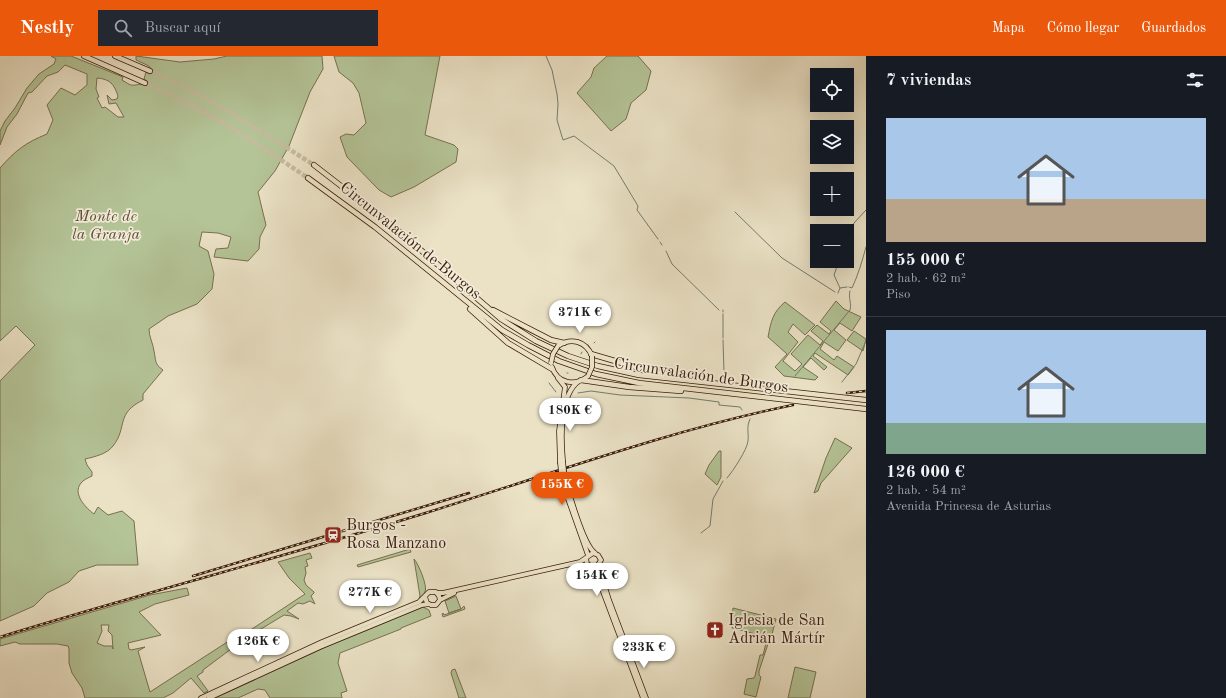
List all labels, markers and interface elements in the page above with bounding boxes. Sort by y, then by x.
search box [98,10,378,46]
icon: search [112,17,134,39]
text: Nestly [20,19,74,38]
text: Buscar aquí [144,21,221,36]
text: Mapa [992,21,1025,35]
text: Cómo llegar [1047,21,1119,35]
text: Guardados [1141,21,1206,35]
map controls [810,68,854,268]
button: locate [810,68,854,112]
icon: filters [1184,69,1206,91]
text: 7 viviendas [886,72,971,89]
button: layers [810,120,854,164]
icon: home [1010,144,1082,216]
button: + [810,172,854,216]
street label: Circunvalación de Burgos [337,179,483,303]
park label: Monte de la Granja [72,209,140,243]
button: − [810,224,854,268]
text: 155 000 € [886,252,965,269]
text: 2 hab. · 62 m² [886,272,966,285]
text: Piso [886,288,910,301]
pin: 371K € [547,300,613,334]
text: 371K € [558,306,602,319]
street label: Circunvalación de Burgos [613,356,789,396]
icon: home [1010,356,1082,428]
pin: 180K € [537,398,603,432]
text: 180K € [548,404,592,417]
text: 126 000 € [886,464,965,481]
pin: 155K € [529,472,595,506]
text: 155K € [540,478,584,491]
text: 2 hab. · 54 m² [886,484,966,497]
text: Avenida Princesa de Asturias [886,500,1051,513]
place label: Burgos - Rosa Manzano [346,518,446,552]
station icon: Burgos - Rosa Manzano [323,525,343,545]
pin: 154K € [564,563,630,597]
text: 154K € [575,569,619,582]
pin: 277K € [337,580,403,614]
text: 277K € [348,586,392,599]
place label: Iglesia de San Adrián Mártír [728,613,825,647]
church icon: Iglesia de San Adrián Mártír [705,620,725,640]
pin: 126K € [225,629,291,663]
text: 126K € [236,635,280,648]
pin: 233K € [611,635,677,669]
text: 233K € [622,641,666,654]

